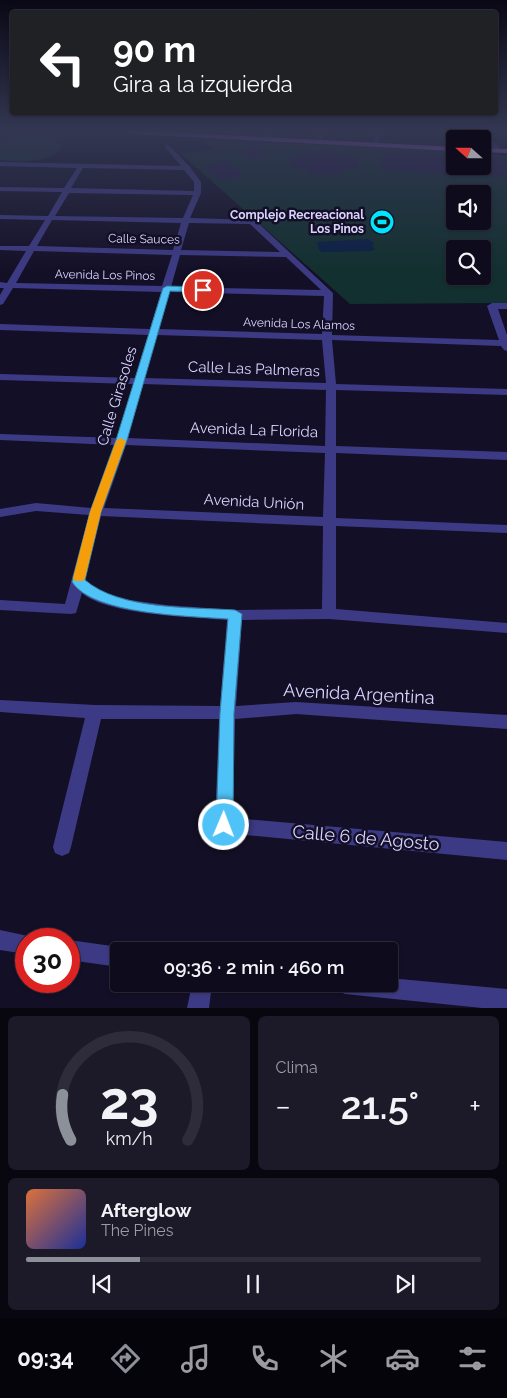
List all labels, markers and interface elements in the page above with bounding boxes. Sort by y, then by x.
text: 90 m [113,29,196,70]
icon: left [30,30,95,95]
text: Gira a la izquierda [113,71,293,97]
north arrow [446,130,491,175]
map controls [446,130,491,285]
button: sound [446,185,491,230]
place label: Complejo Recreacional Los Pinos [230,208,364,236]
sports icon: Complejo Recreacional Los Pinos [369,209,395,235]
street label: Calle Sauces [108,231,180,247]
button: search [446,240,491,285]
street label: Avenida Los Pinos [55,267,156,283]
pin [182,269,224,311]
icon: arrive [189,276,217,304]
street label: Avenida Los Alamos [243,315,355,333]
street label: Calle Girasoles [93,344,141,448]
street label: Calle Las Palmeras [188,358,320,380]
street label: Avenida La Florida [190,419,318,441]
street label: Avenida Unión [203,490,305,514]
street label: Avenida Argentina [283,679,435,708]
position arrow [197,798,249,850]
street label: Calle 6 de Agosto [292,821,441,854]
speed limit sign: 30 [15,928,80,993]
text: 09:36 · 2 min · 460 m [164,956,344,978]
text: Clima [276,1058,318,1077]
text: 23 [100,1070,158,1131]
text: 21.5° [341,1083,419,1128]
text: − [276,1090,291,1123]
text: + [469,1090,481,1123]
text: km/h [105,1128,152,1149]
text: Afterglow [101,1199,191,1221]
text: The Pines [101,1221,173,1240]
icon: previous [88,1270,116,1298]
icon: pause [239,1270,267,1298]
icon: next [391,1270,419,1298]
icon: directions [108,1341,143,1376]
icon: music [178,1341,213,1376]
icon: phone [247,1341,282,1376]
icon: climate [316,1341,351,1376]
icon: car [385,1341,420,1376]
icon: filters [455,1341,490,1376]
text: 09:34 [17,1345,74,1371]

